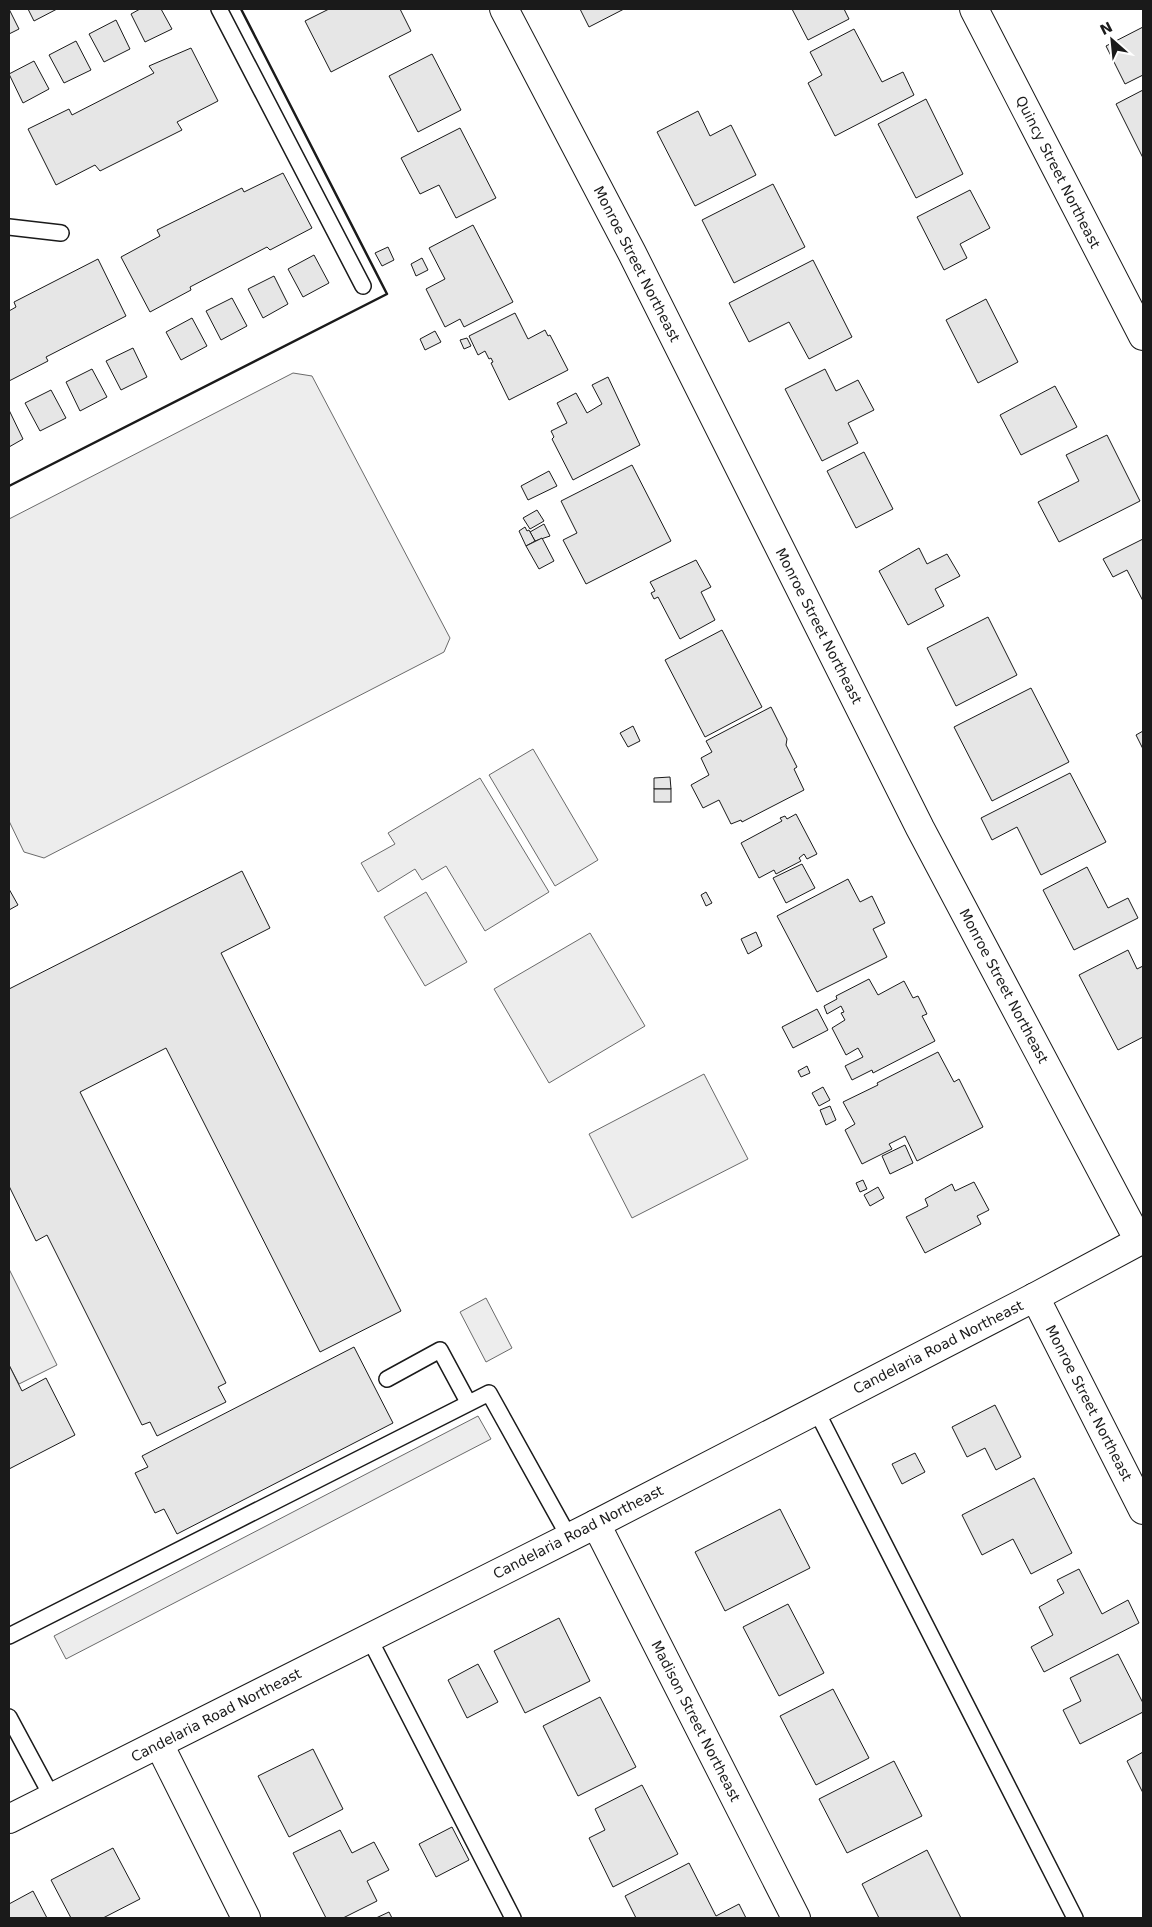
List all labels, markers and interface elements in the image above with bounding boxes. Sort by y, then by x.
north arrow [1087,15,1137,65]
text: N [1097,19,1115,38]
street label: Quincy Street Northeast [1012,93,1104,251]
street label: Monroe Street Northeast [591,183,684,345]
street label: Monroe Street Northeast [773,545,866,707]
street label: Monroe Street Northeast [956,906,1052,1066]
street label: Candelaria Road Northeast [850,1297,1026,1397]
street label: Monroe Street Northeast [1043,1322,1136,1484]
street label: Candelaria Road Northeast [490,1482,666,1582]
street label: Madison Street Northeast [648,1638,744,1805]
street label: Candelaria Road Northeast [128,1665,304,1765]

